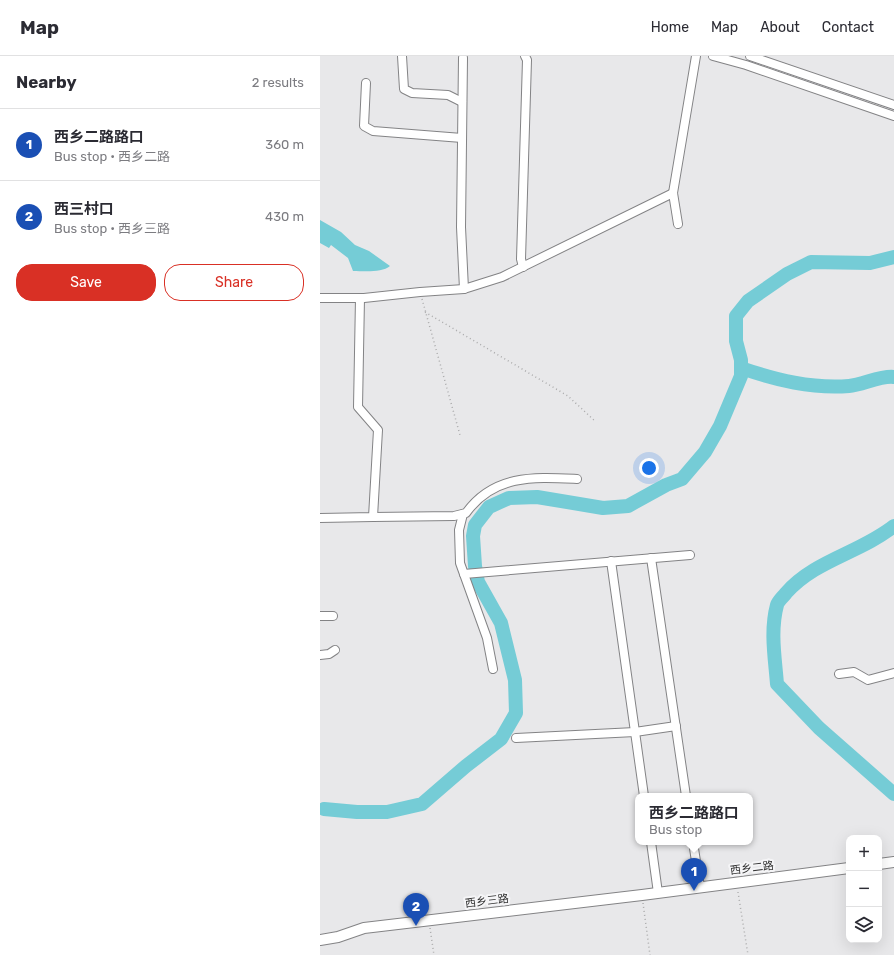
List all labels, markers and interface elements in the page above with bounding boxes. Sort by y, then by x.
text: Map [20,16,59,39]
text: Home [651,19,689,36]
text: Map [711,19,738,36]
text: About [760,19,800,36]
text: Contact [822,19,874,36]
text: Nearby [16,72,77,92]
text: 2 results [252,75,304,90]
text: 西乡二路路口 [54,128,144,146]
text: 1 [26,137,32,152]
text: 360 m [265,137,304,152]
text: Bus stop · 西乡二路 [54,149,170,164]
text: 西三村口 [54,200,114,218]
text: 2 [25,209,33,224]
text: 430 m [265,209,304,224]
text: Bus stop · 西乡三路 [54,221,170,236]
button: Save [16,264,156,301]
button: Share [164,264,304,301]
your location [639,458,659,478]
popup [635,793,753,845]
text: 西乡二路路口 [649,804,739,822]
text: Bus stop [649,822,702,837]
map controls [846,835,882,943]
button: + [846,835,882,871]
pin: 1 [681,858,707,891]
street label: 西乡二路 [729,859,775,877]
button: − [846,871,882,907]
street label: 西乡三路 [464,892,510,910]
pin: 2 [403,893,429,926]
button: layers [846,907,882,943]

